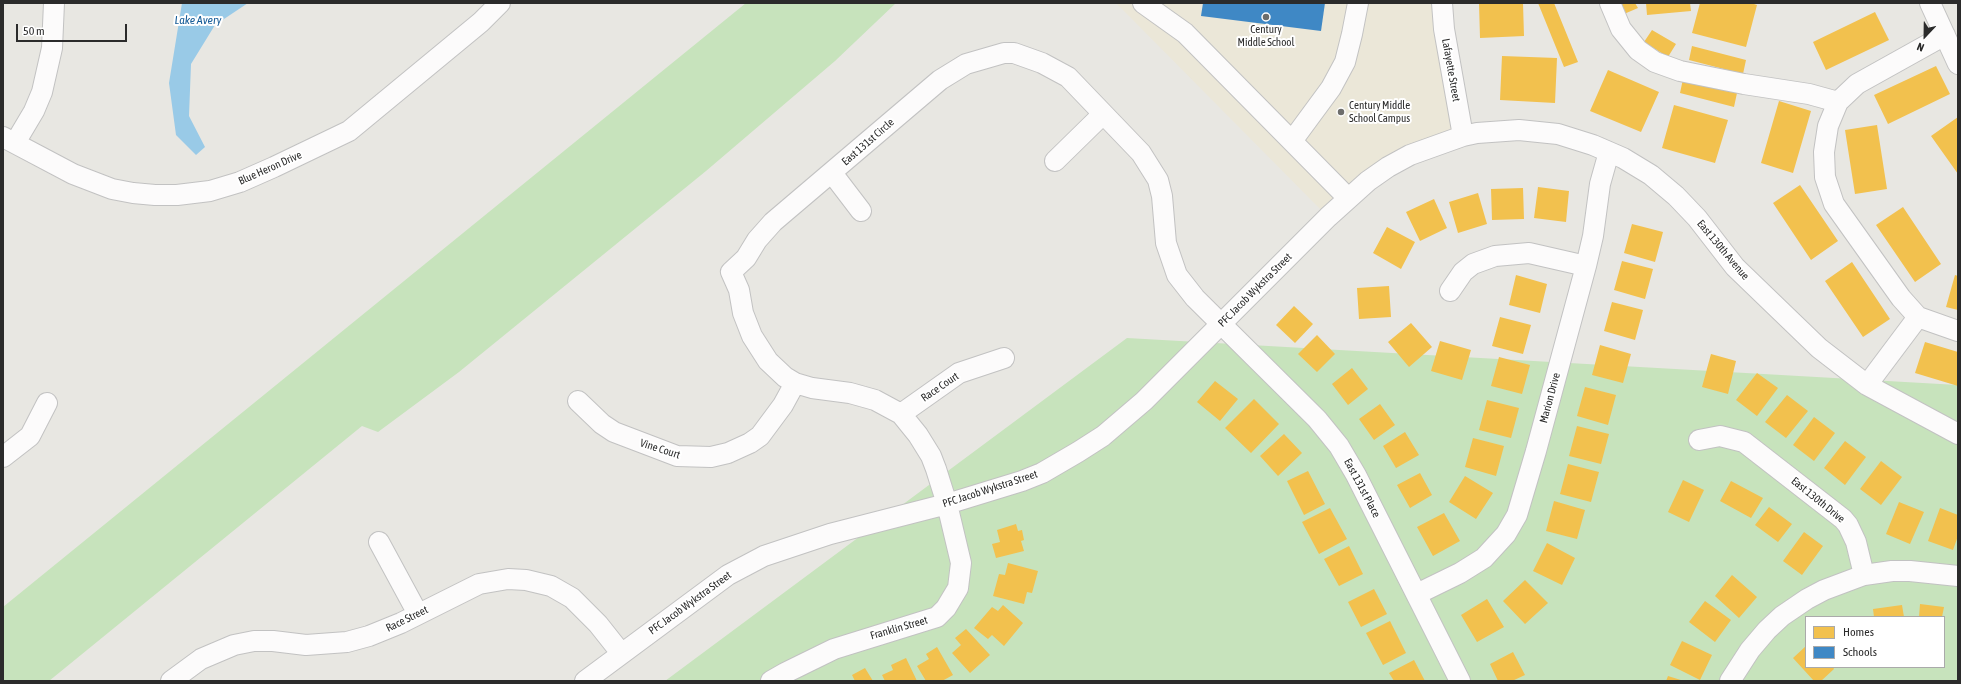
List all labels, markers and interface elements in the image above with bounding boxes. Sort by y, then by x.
marker: Century Middle School [1261,12,1271,22]
water label: Lake Avery [175,13,221,27]
scale bar [18,16,129,42]
north arrow [1905,16,1945,56]
place label: Century Middle School [1238,23,1294,49]
text: 50 m [23,24,45,38]
street label: Lafayette Street [1439,37,1463,103]
text: N [1915,40,1926,54]
place label: Century Middle School Campus [1349,99,1410,125]
marker: Century Middle School Campus [1336,107,1346,117]
street label: East 131st Circle [839,116,897,168]
street label: Blue Heron Drive [236,148,304,188]
street label: East 130th Avenue [1694,217,1752,283]
street label: PFC Jacob Wykstra Street [1215,250,1295,330]
street label: Race Court [919,370,961,404]
street label: Marion Drive [1537,371,1563,425]
street label: Vine Court [638,436,682,462]
street label: East 131st Place [1341,456,1383,520]
street label: PFC Jacob Wykstra Street [941,467,1039,511]
street label: East 130th Drive [1788,474,1848,526]
street label: PFC Jacob Wykstra Street [646,569,734,637]
street label: Race Street [384,603,430,635]
street label: Franklin Street [869,614,929,642]
legend [1805,616,1945,668]
text: Homes [1843,625,1874,639]
text: Schools [1843,645,1877,659]

